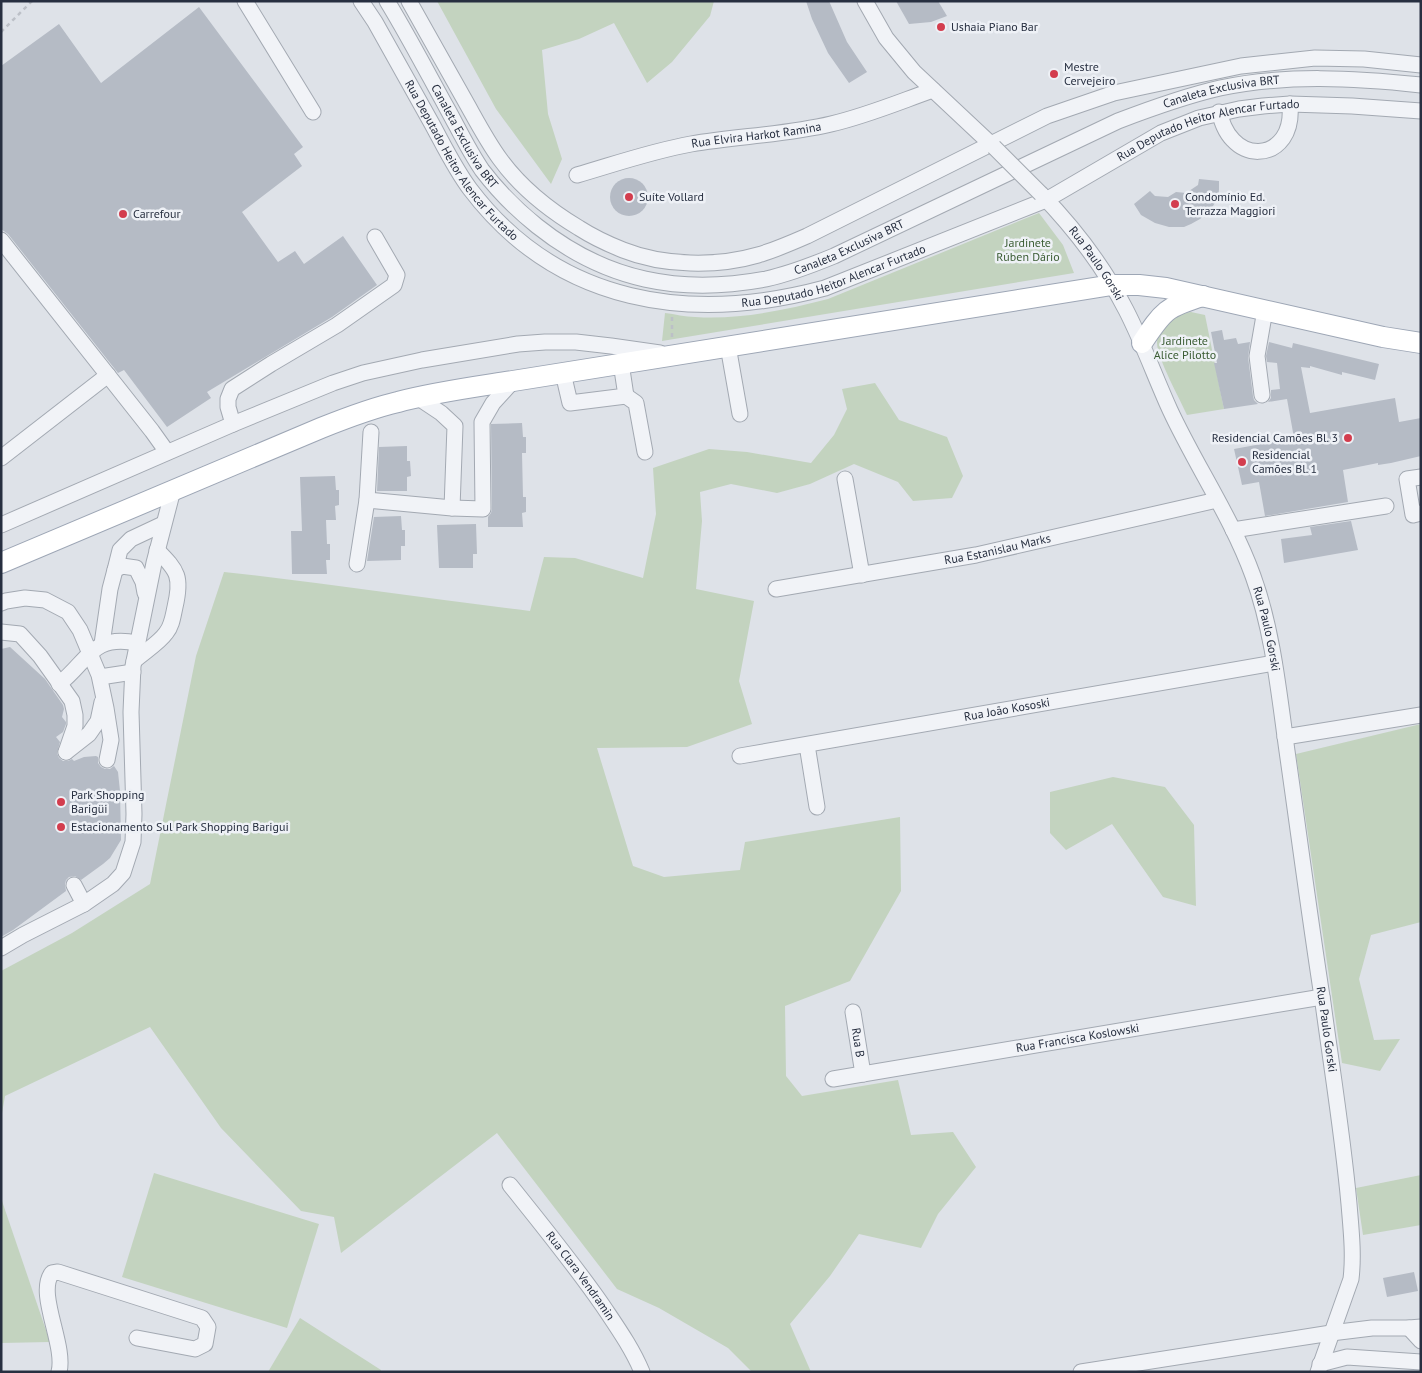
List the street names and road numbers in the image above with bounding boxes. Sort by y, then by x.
street label: Canaleta Exclusiva BRT [1161,72,1280,111]
street label: Rua Deputado Heitor Alencar Furtado [402,77,522,244]
street label: Canaleta Exclusiva BRT [428,81,502,192]
street label: Rua Deputado Heitor Alencar Furtado [1114,96,1300,164]
street label: Rua Elvira Harkot Ramina [690,118,822,151]
street label: Canaleta Exclusiva BRT [792,216,907,278]
street label: Rua Paulo Gorski [1066,223,1127,303]
street label: Rua Deputado Heitor Alencar Furtado [741,241,928,310]
street label: Rua Estanislau Marks [943,530,1052,567]
street label: Rua Paulo Gorski [1250,584,1284,672]
street label: Rua João Kososki [963,694,1051,724]
street label: Rua Paulo Gorski [1314,985,1341,1073]
street label: Rua Francisca Koslowski [1015,1020,1140,1055]
street label: Rua B [849,1027,868,1058]
street label: Rua Clara Vendramin [543,1228,618,1323]

